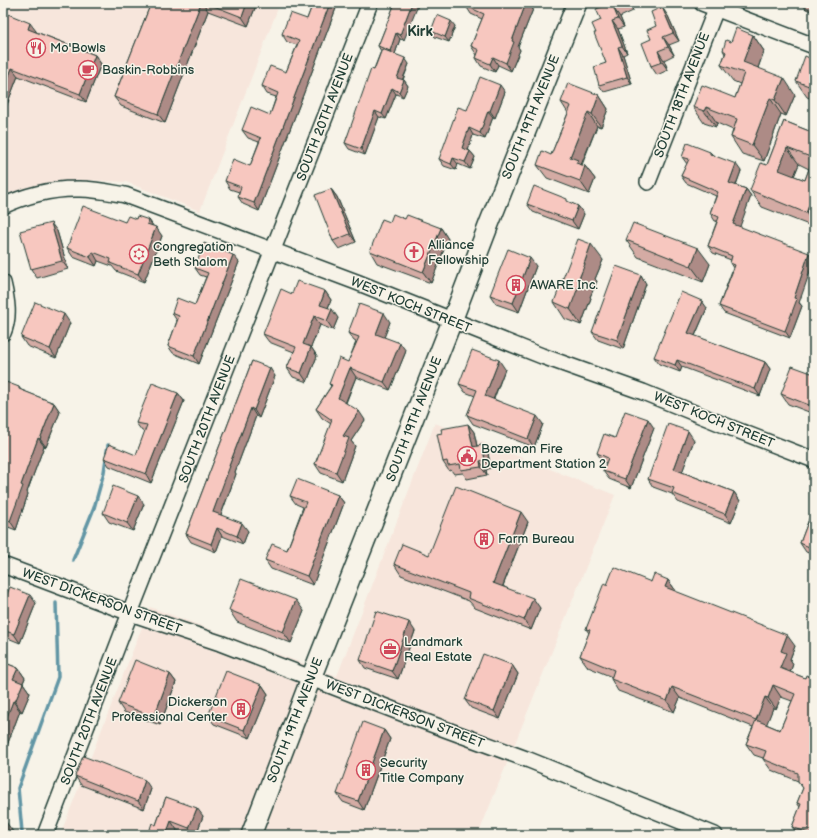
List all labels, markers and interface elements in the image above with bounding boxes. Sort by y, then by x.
district label: Kirk [407,23,433,40]
street label: SOUTH 18TH AVENUE [651,30,713,160]
restaurant icon: Mo'Bowls [25,37,47,59]
place label: Mo'Bowls [50,40,106,56]
street label: SOUTH 20TH AVENUE [293,50,357,183]
street label: SOUTH 19TH AVENUE [499,52,563,182]
cafe icon: Baskin-Robbins [77,59,99,81]
place label: Baskin-Robbins [102,62,195,78]
place label: Alliance Fellowship [428,237,489,268]
place label: Congregation Beth Shalom [153,239,233,270]
church icon: Alliance Fellowship [403,241,425,263]
synagogue icon: Congregation Beth Shalom [128,243,150,265]
street label: WEST KOCH STREET [348,273,474,337]
building icon: AWARE Inc. [505,274,527,296]
place label: AWARE Inc. [530,277,599,293]
street label: SOUTH 20TH AVENUE [175,352,239,485]
street label: SOUTH 19TH AVENUE [383,354,445,484]
street label: WEST KOCH STREET [651,388,777,452]
place label: Bozeman Fire Department Station 2 [481,441,607,472]
public building icon: Bozeman Fire Department Station 2 [456,445,478,467]
building icon: Farm Bureau [473,528,495,550]
place label: Farm Bureau [498,531,575,547]
street label: WEST DICKERSON STREET [20,565,184,637]
place label: Landmark Real Estate [404,634,472,665]
office icon: Landmark Real Estate [379,638,401,660]
street label: SOUTH 20TH AVENUE [57,654,121,787]
street label: SOUTH 19TH AVENUE [264,655,326,785]
street label: WEST DICKERSON STREET [323,676,487,752]
place label: Dickerson Professional Center [111,694,227,725]
building icon: Dickerson Professional Center [230,698,252,720]
place label: Security Title Company [380,755,464,786]
building icon: Security Title Company [355,759,377,781]

